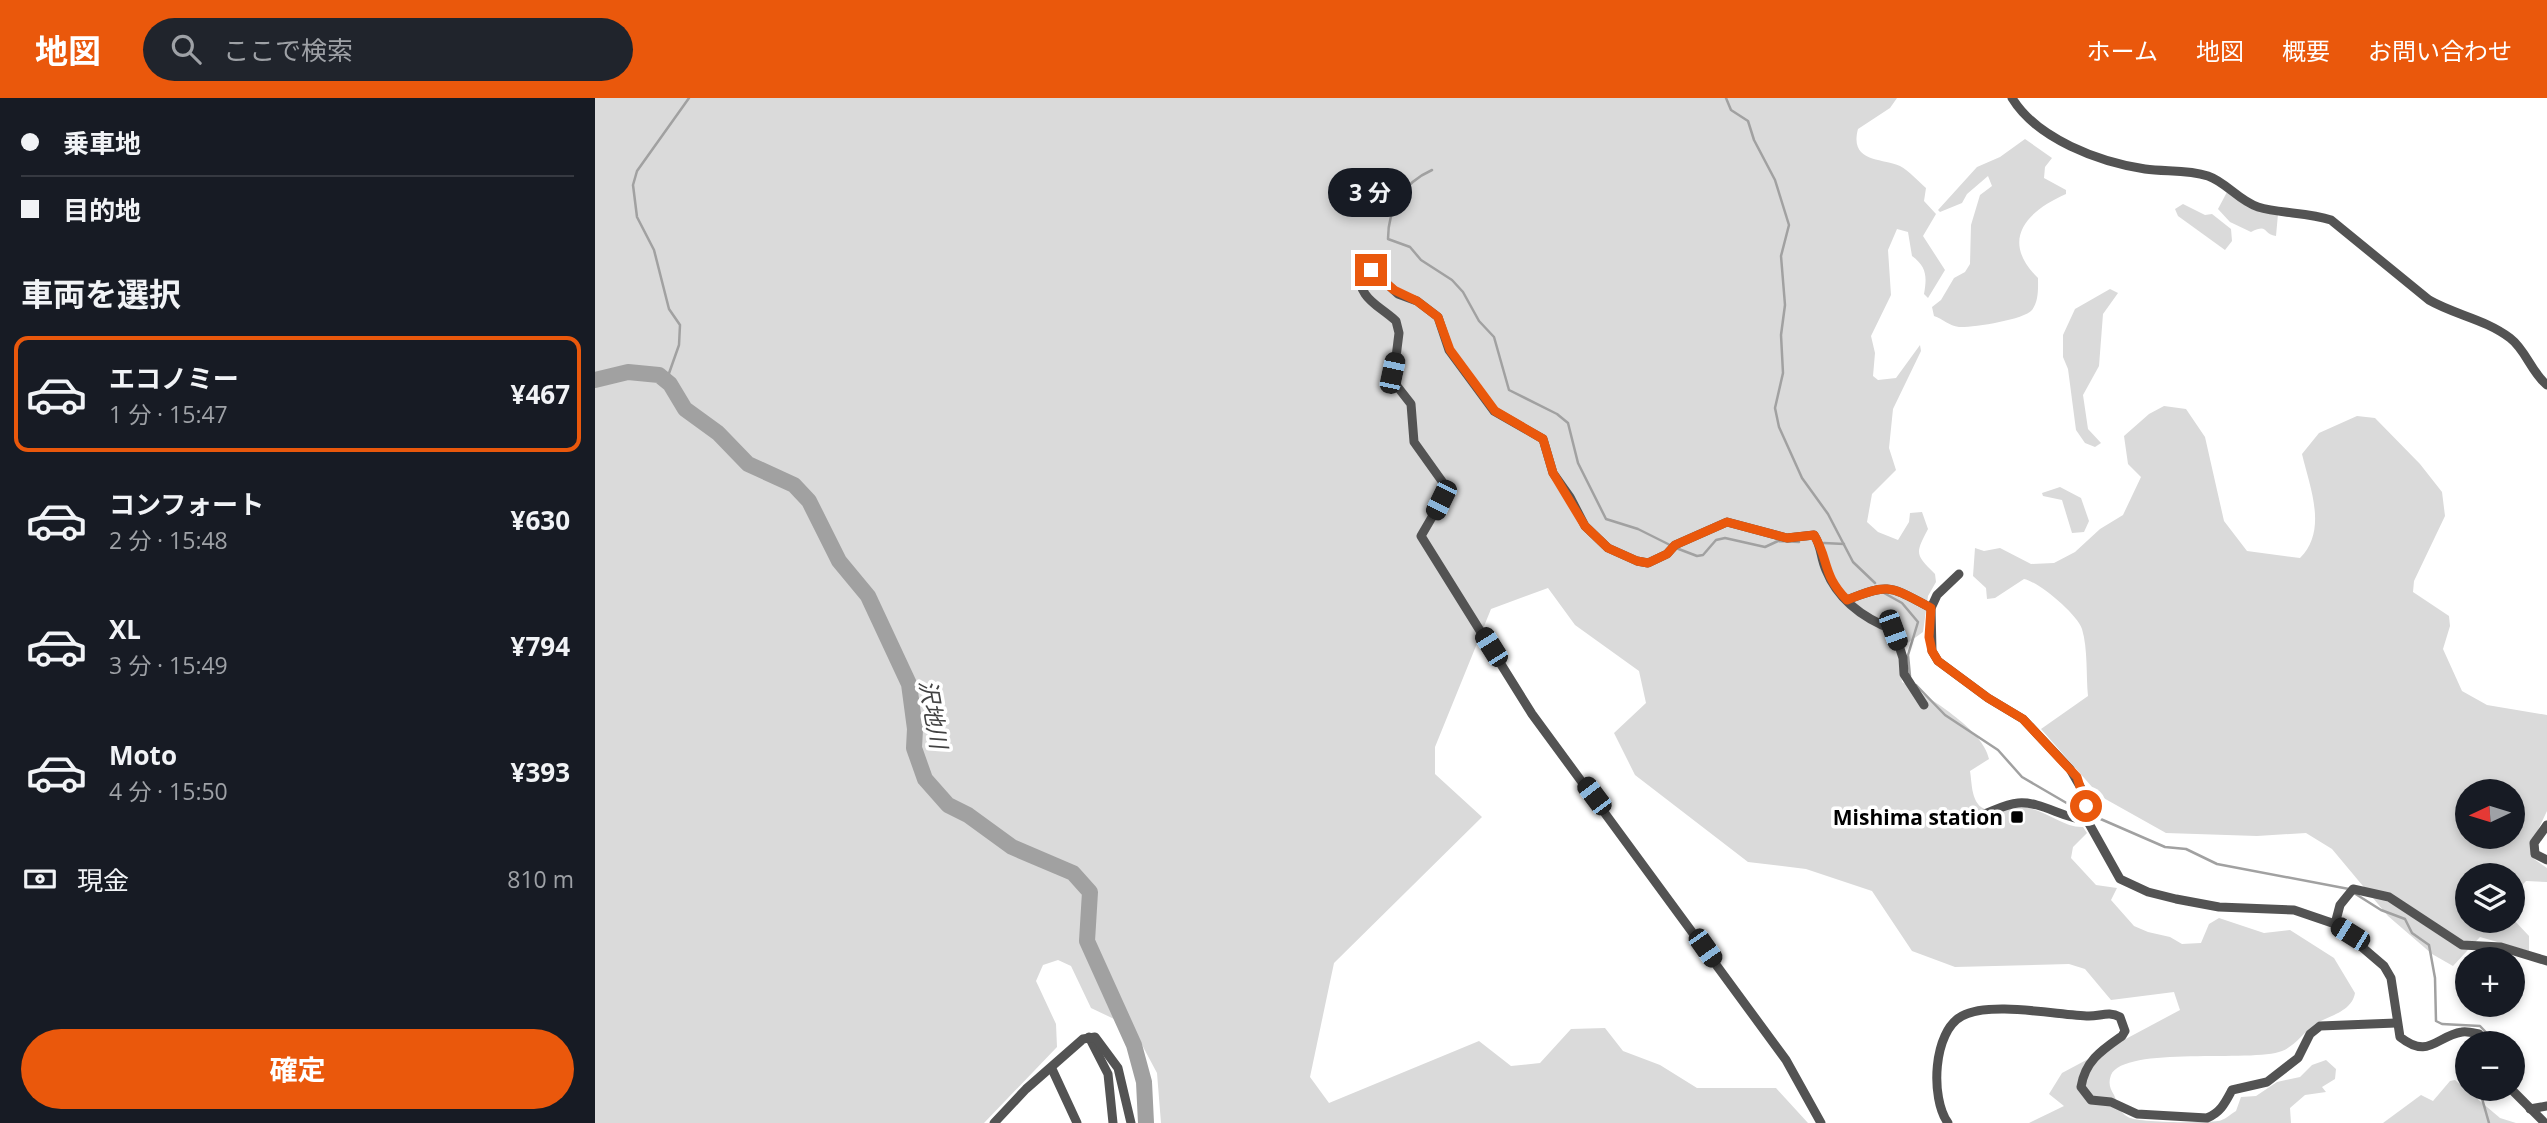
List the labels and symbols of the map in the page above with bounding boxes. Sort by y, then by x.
callout: 3 分 [1329,169,1413,218]
route end [1355,254,1387,286]
car [1378,350,1407,396]
car [1423,477,1460,523]
car [1876,607,1911,653]
car [1471,624,1512,670]
water label: 沢地川 [912,677,956,754]
car [1573,773,1616,819]
north arrow [2455,779,2525,849]
route start [2070,790,2102,822]
place label: Mishima station [1833,803,2003,831]
marker: Mishima station [2009,809,2025,825]
car [2327,914,2374,954]
car [1685,925,1726,971]

